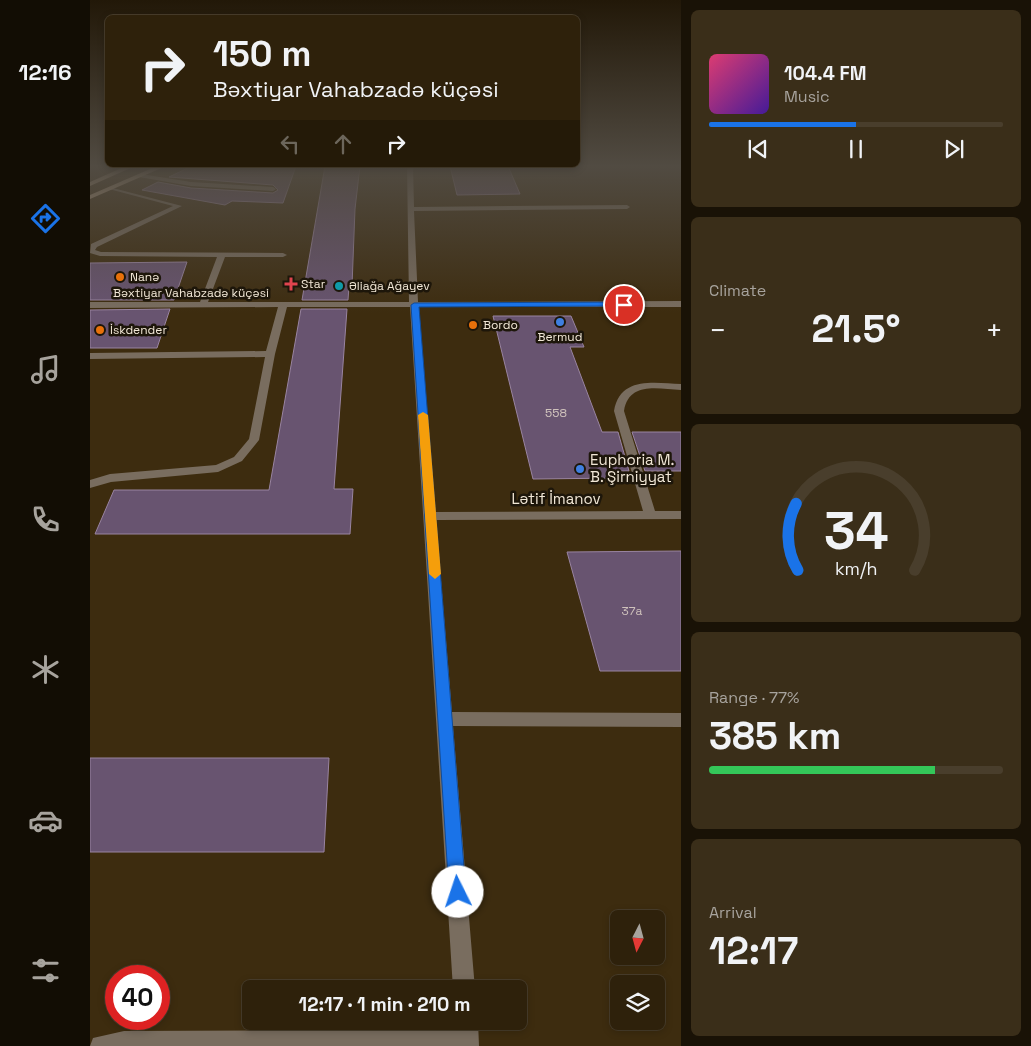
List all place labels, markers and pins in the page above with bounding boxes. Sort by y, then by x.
place label: Nanə [130,269,159,285]
marker: Nanə [114,271,126,283]
place label: Star [301,276,326,292]
marker: Star [285,278,297,290]
place label: Əliağa Ağayev [349,278,430,294]
marker: Əliağa Ağayev [333,280,345,292]
pin [603,284,645,326]
marker: Bermud [554,316,566,328]
place label: Bordo [483,317,518,333]
marker: Bordo [467,319,479,331]
place label: İskdender [110,322,167,338]
marker: İskdender [94,324,106,336]
place label: Bermud [538,329,582,345]
place label: Euphoria M. B. Şirniyyat [590,450,674,486]
marker: Euphoria M. B. Şirniyyat [574,463,586,475]

